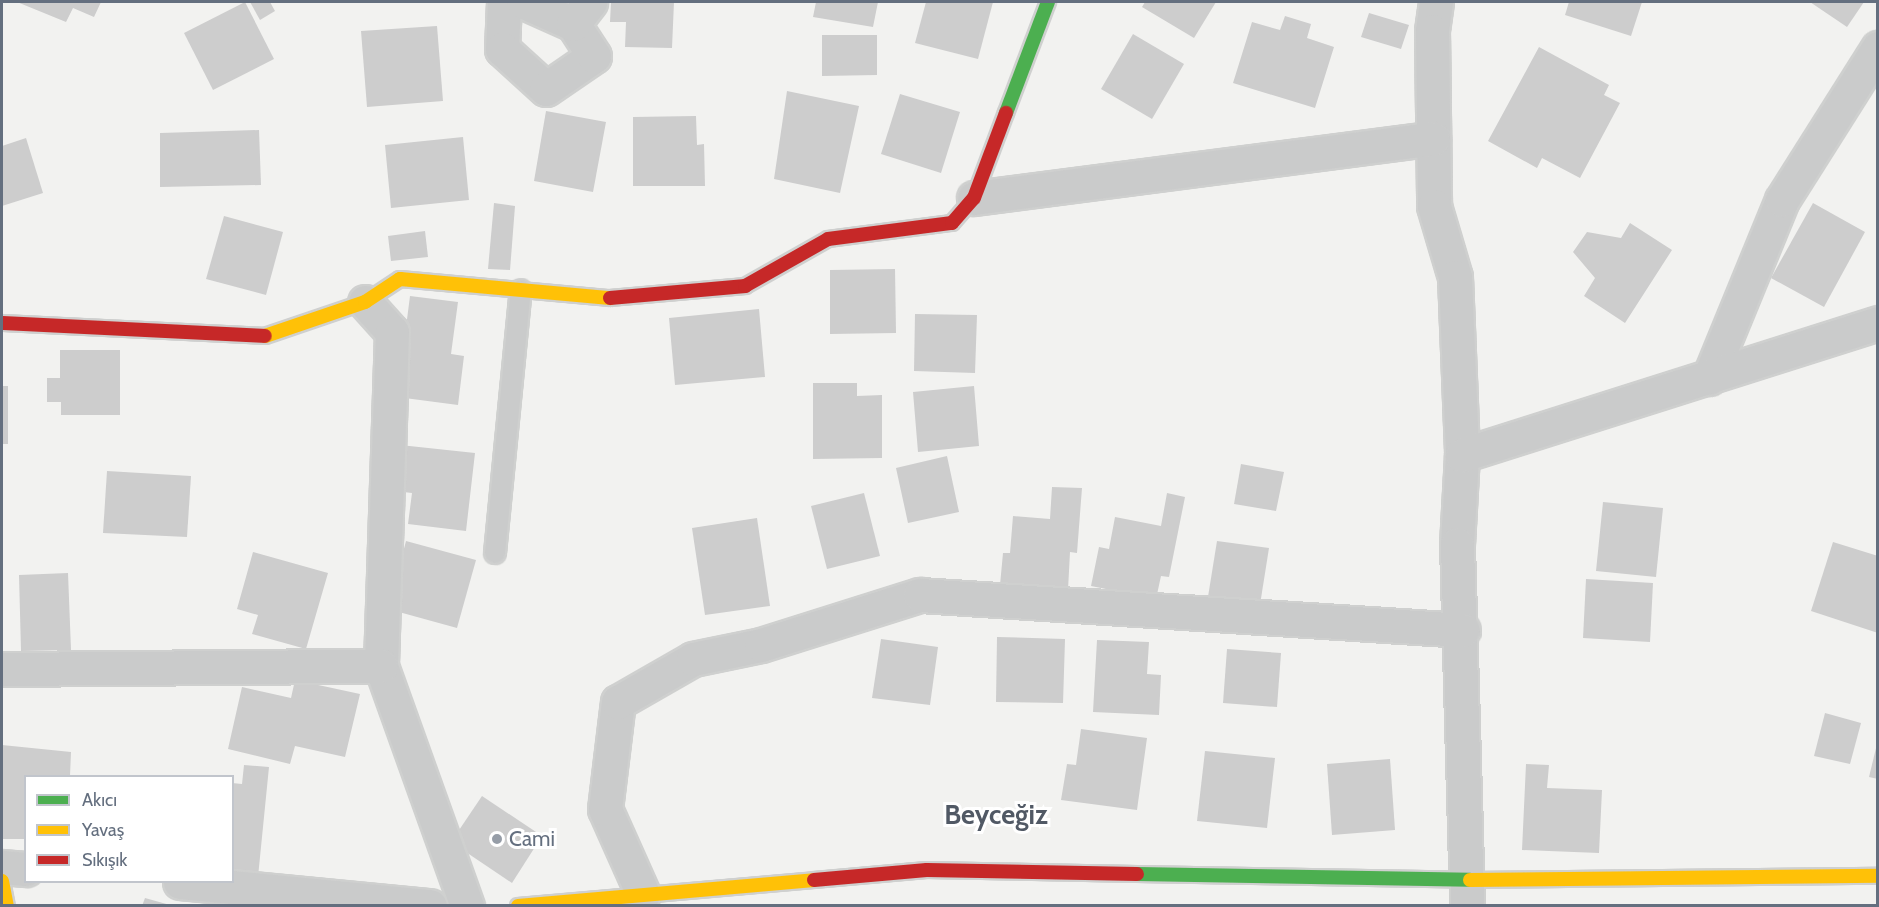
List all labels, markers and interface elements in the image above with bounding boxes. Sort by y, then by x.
legend [24,775,234,883]
text: Akıcı [82,789,117,811]
district label: Beyceğiz [944,799,1048,831]
text: Yavaş [82,819,124,841]
place label: Cami [509,826,555,852]
marker: Cami [490,832,504,846]
text: Sıkışık [82,849,127,871]

